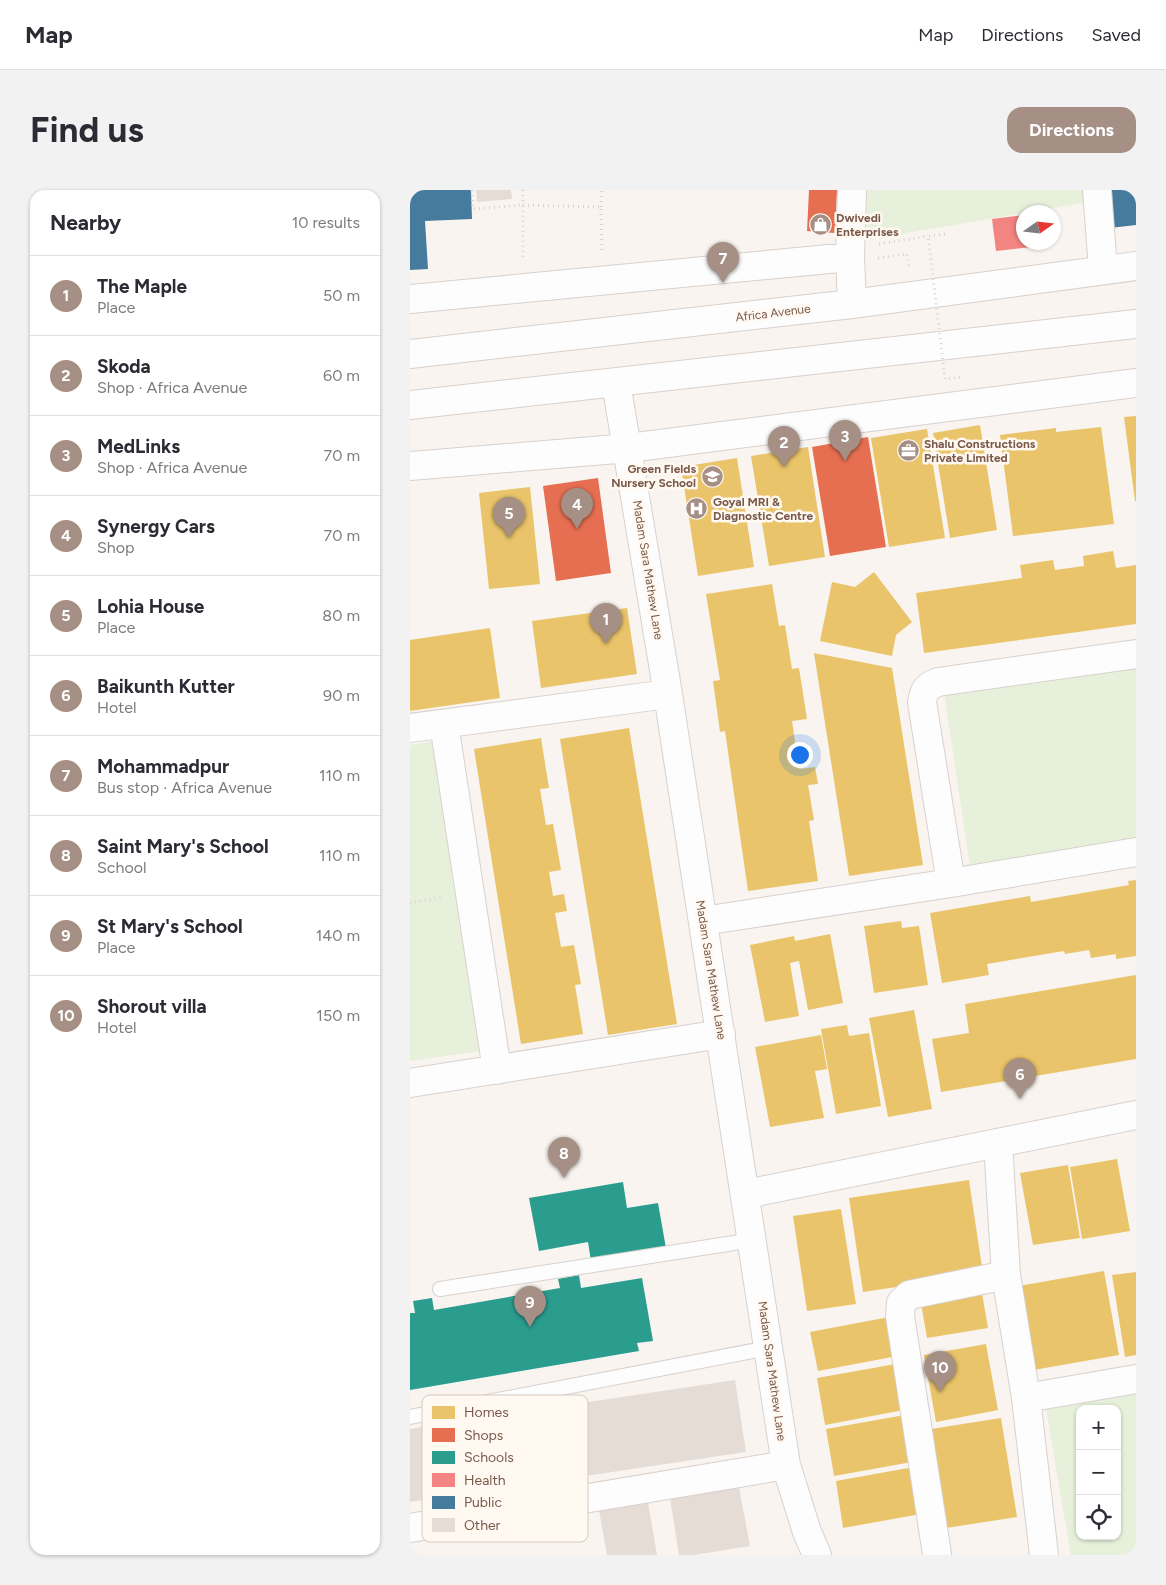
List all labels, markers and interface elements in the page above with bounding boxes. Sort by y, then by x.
text: Map [25,20,73,49]
text: Map [918,24,953,46]
text: Directions [981,24,1063,46]
text: Saved [1091,24,1141,46]
button: Directions [1007,107,1136,153]
text: Find us [30,109,144,151]
north arrow [1016,205,1061,250]
text: Nearby [50,210,121,235]
place label: Dwivedi Enterprises [836,211,899,239]
text: 10 results [292,213,360,232]
shop icon: Dwivedi Enterprises [808,213,832,237]
pin: 7 [707,242,739,283]
text: The Maple [97,275,187,298]
text: 1 [63,286,69,305]
text: 50 m [323,286,360,305]
text: Place [97,298,135,317]
street label: Africa Avenue [735,301,812,325]
text: Skoda [97,355,151,378]
text: 2 [61,366,71,385]
text: 60 m [323,366,360,385]
text: Shop · Africa Avenue [97,378,247,397]
pin: 3 [829,420,861,461]
pin: 2 [768,426,800,467]
text: MedLinks [97,435,180,458]
place label: Shalu Constructions Private Limited [924,437,1036,465]
office icon: Shalu Constructions Private Limited [896,439,920,463]
text: 3 [62,446,70,465]
text: 70 m [324,446,360,465]
text: Shop · Africa Avenue [97,458,247,477]
place label: Green Fields Nursery School [611,462,696,490]
school or university icon: Green Fields Nursery School [700,464,724,488]
pin: 4 [561,488,593,529]
place label: Goyal MRI & Diagnostic Centre [713,495,813,523]
pin: 5 [493,497,525,538]
hospital icon: Goyal MRI & Diagnostic Centre [685,497,709,521]
street label: Madam Sara Mathew Lane [630,499,666,641]
text: Synergy Cars [97,515,215,538]
text: 4 [61,526,71,545]
text: 70 m [324,526,360,545]
text: Shop [97,538,135,557]
text: Lohia House [97,595,204,618]
pin: 1 [590,603,622,644]
text: 5 [61,606,71,625]
text: 80 m [322,606,360,625]
text: Place [97,618,135,637]
text: Baikunth Kutter [97,675,235,698]
text: 6 [61,686,71,705]
text: 90 m [323,686,360,705]
text: Hotel [97,698,137,717]
your location [787,742,813,768]
text: Mohammadpur [97,755,229,778]
text: 7 [62,766,70,785]
text: 110 m [319,766,360,785]
text: Bus stop · Africa Avenue [97,778,272,797]
text: Saint Mary's School [97,835,269,858]
text: 8 [61,846,71,865]
text: 110 m [319,846,360,865]
text: School [97,858,147,877]
street label: Madam Sara Mathew Lane [693,899,729,1041]
text: St Mary's School [97,915,243,938]
text: 9 [61,926,71,945]
text: 140 m [316,926,360,945]
text: Place [97,938,135,957]
text: Shorout villa [97,995,207,1018]
text: 10 [57,1006,75,1025]
text: 150 m [316,1006,360,1025]
text: Hotel [97,1018,137,1037]
pin: 6 [1004,1058,1036,1099]
pin: 8 [548,1137,580,1178]
pin: 9 [514,1286,546,1327]
street label: Madam Sara Mathew Lane [755,1300,789,1442]
pin: 10 [924,1351,956,1392]
legend [422,1395,588,1542]
text: Homes [464,1404,509,1421]
map controls [1076,1405,1121,1540]
button: + [1076,1405,1121,1450]
text: Shops [464,1427,503,1444]
text: Schools [464,1449,514,1466]
button: − [1076,1450,1121,1495]
text: Health [464,1472,506,1489]
text: Public [464,1494,502,1511]
button: locate [1076,1495,1121,1540]
text: Other [464,1517,501,1534]

